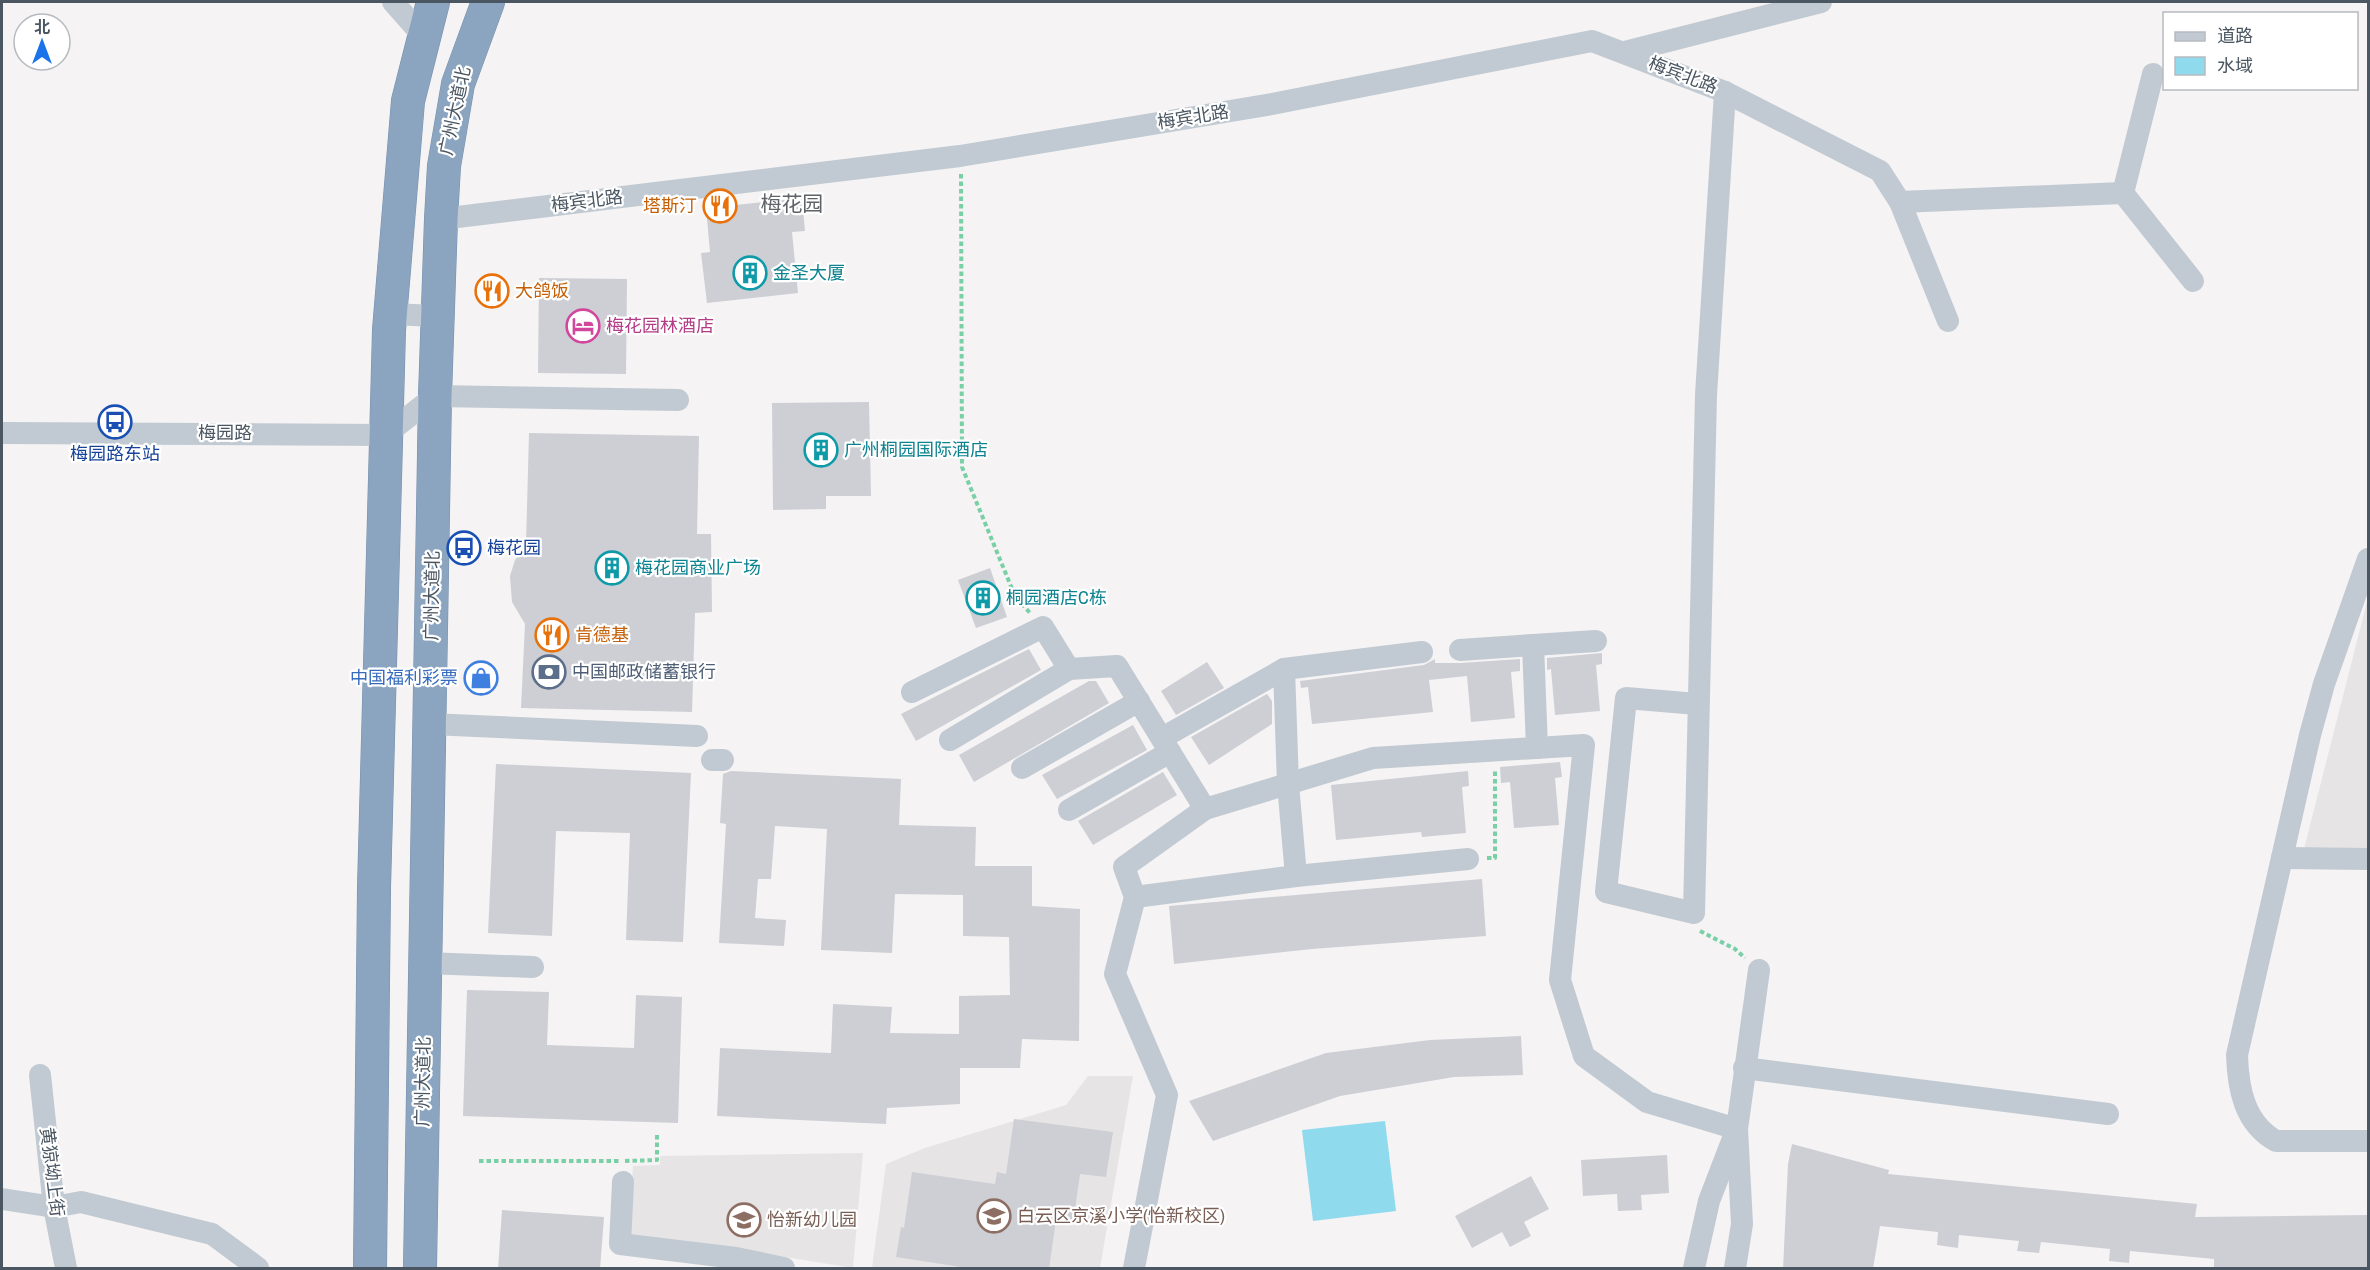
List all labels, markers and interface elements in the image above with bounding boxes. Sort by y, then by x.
north arrow [12,12,72,72]
legend [2163,12,2358,90]
text: 北 [34,16,50,38]
text: 道路 [2217,23,2253,48]
street label: 梅宾北路 [1645,50,1721,99]
text: 水域 [2217,53,2253,78]
street label: 广州大道北 [433,64,476,158]
street label: 梅宾北路 [1155,99,1230,134]
street label: 梅宾北路 [550,184,624,217]
restaurant icon: 塔斯汀 [702,188,738,224]
district label: 梅花园 [761,189,824,218]
place label: 塔斯汀 [643,193,697,218]
building icon: 金圣大厦 [732,255,768,291]
place label: 金圣大厦 [773,260,845,285]
restaurant icon: 大鸽饭 [474,273,510,309]
place label: 大鸽饭 [515,278,569,303]
hotel icon: 梅花园林酒店 [565,308,601,344]
place label: 梅花园林酒店 [606,313,714,338]
bus stop icon: 梅园路东站 [97,404,133,440]
street label: 梅园路 [198,420,252,445]
building icon: 广州桐园国际酒店 [803,432,839,468]
place label: 广州桐园国际酒店 [844,437,988,462]
place label: 梅园路东站 [70,441,160,466]
bus stop icon: 梅花园 [446,530,482,566]
place label: 梅花园 [487,535,541,560]
building icon: 梅花园商业广场 [594,550,630,586]
street label: 广州大道北 [418,551,445,641]
place label: 梅花园商业广场 [635,555,761,580]
building icon: 桐园酒店C栋 [965,580,1001,616]
place label: 桐园酒店C栋 [1006,585,1107,610]
restaurant icon: 肯德基 [534,617,570,653]
place label: 肯德基 [575,622,629,647]
bank icon: 中国邮政储蓄银行 [531,654,567,690]
place label: 中国邮政储蓄银行 [572,659,716,684]
shop icon: 中国福利彩票 [463,660,499,696]
place label: 中国福利彩票 [350,665,458,690]
street label: 广州大道北 [409,1037,436,1127]
street label: 黄猄坳上街 [35,1126,70,1218]
school or university icon: 白云区京溪小学(怡新校区) [976,1198,1012,1234]
school or university icon: 怡新幼儿园 [726,1202,762,1238]
place label: 白云区京溪小学(怡新校区) [1017,1203,1225,1228]
place label: 怡新幼儿园 [767,1207,857,1232]

